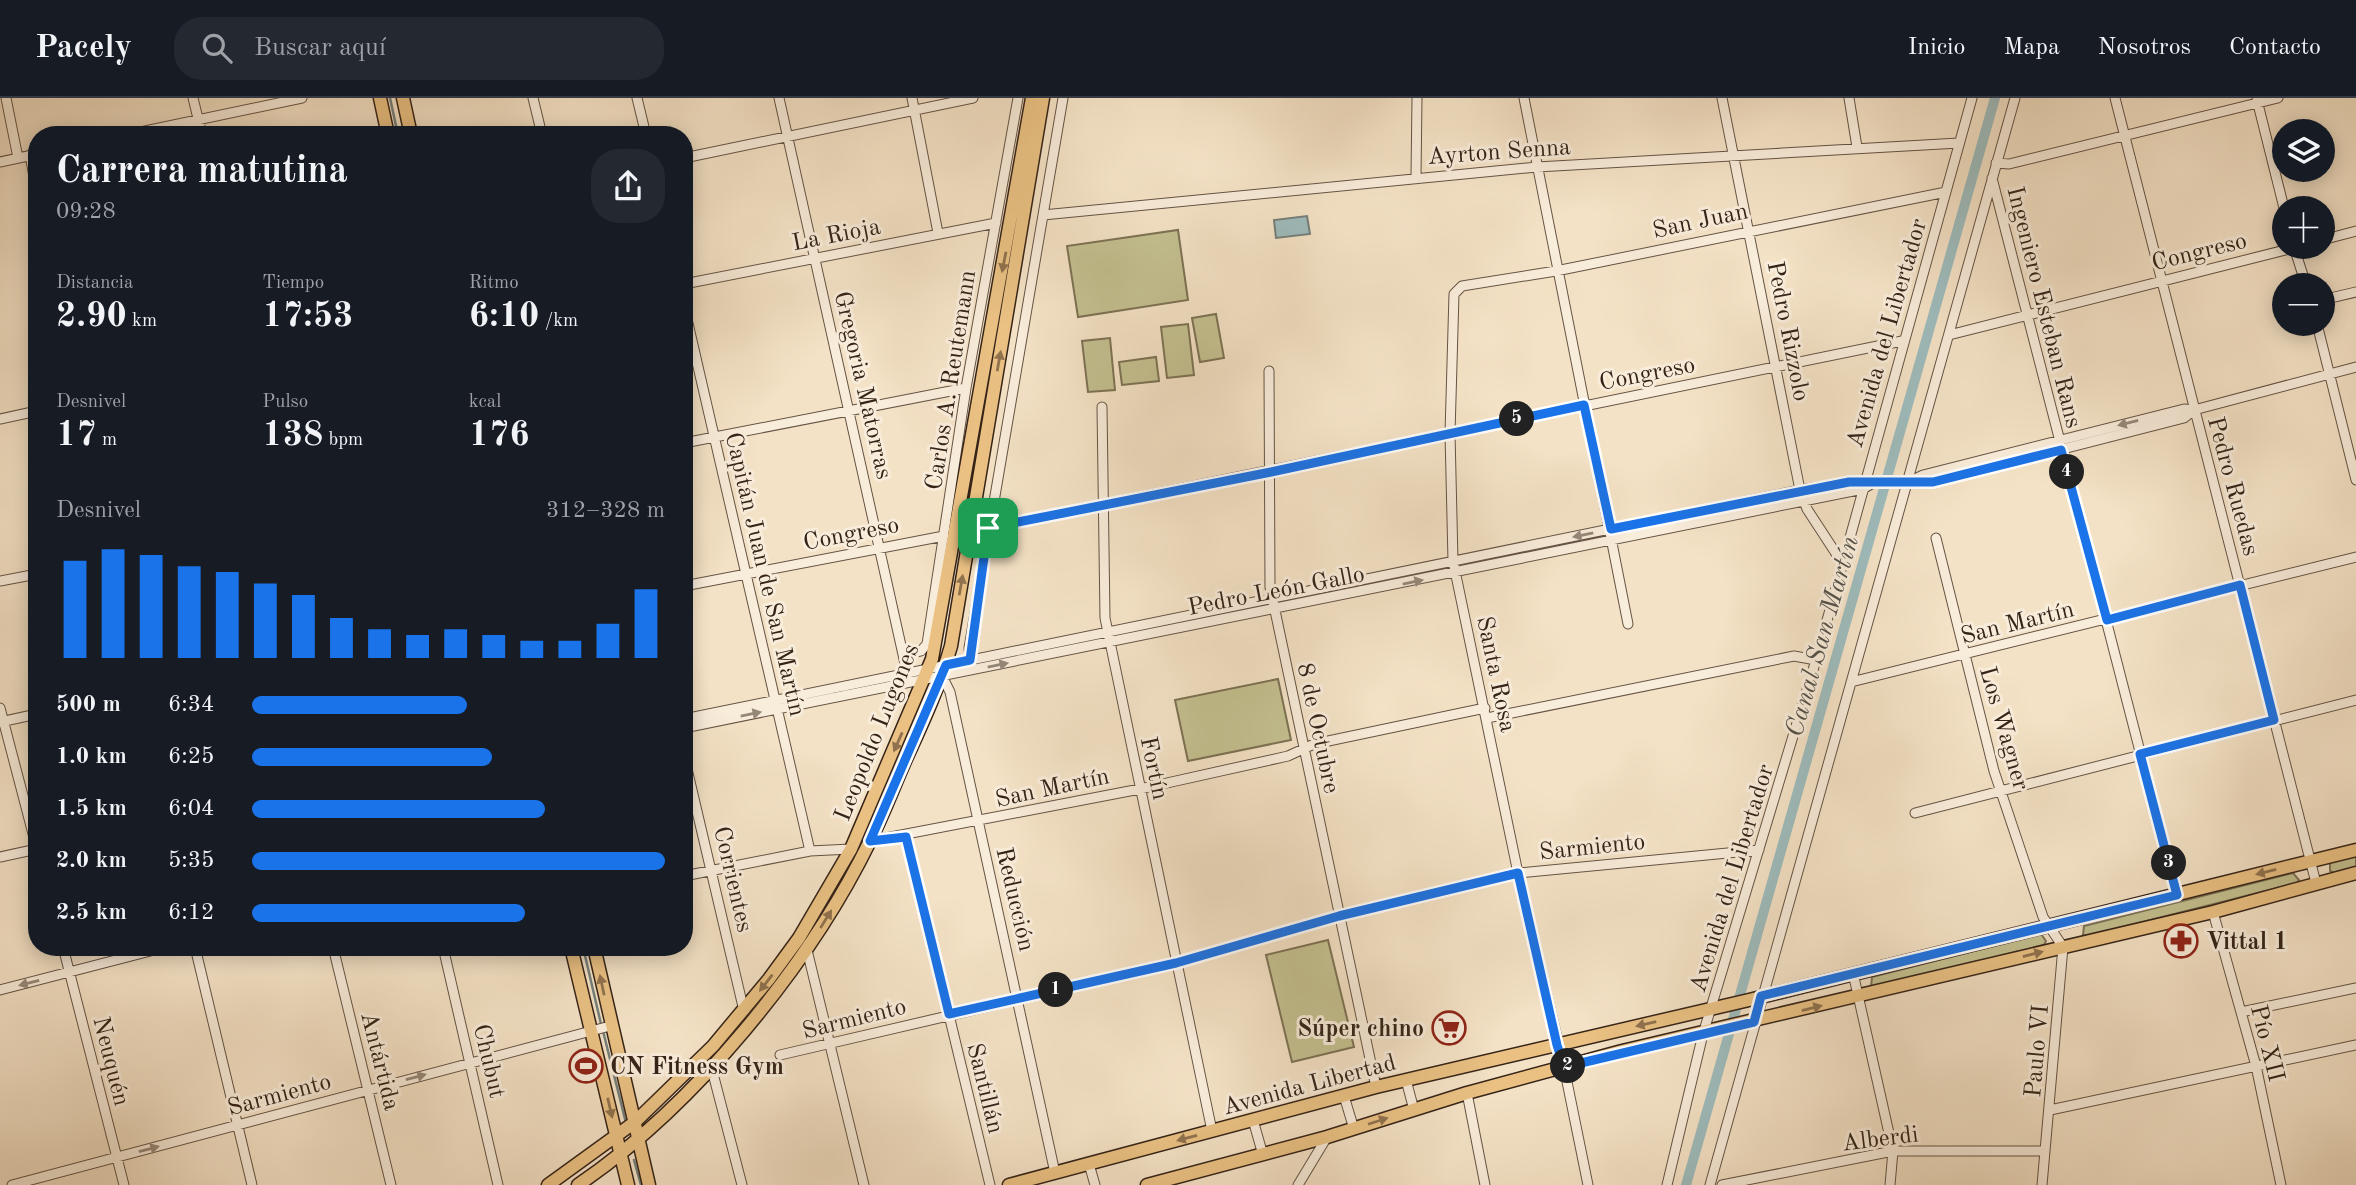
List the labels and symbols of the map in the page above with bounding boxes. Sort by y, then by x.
street label: Ayrton Senna [1427,136,1572,170]
street label: Ingeniero Esteban Rans [2001,184,2085,431]
street label: San Juan [1650,200,1750,244]
street label: La Rioja [790,216,883,256]
street label: Avenida del Libertador [1844,216,1932,451]
street label: Congreso [2149,230,2249,276]
one-way arrow [999,251,1010,273]
street label: Pedro Rizzolo [1762,259,1812,403]
street label: Carlos A. Reutemann [923,269,981,492]
street label: Gregoria Matorras [829,289,895,482]
one-way arrow [994,350,1005,372]
street label: Congreso [1597,354,1697,396]
pin: 5 [1500,402,1534,436]
street label: Pedro Ruedas [2202,414,2262,559]
one-way arrow [2117,418,2139,429]
street label: Capitán Juan de San Martín [720,430,808,719]
pin: 4 [2050,454,2084,490]
pin [958,498,1018,558]
street label: Congreso [801,514,901,556]
one-way arrow [1572,529,1594,540]
water label: Canal San Martín [1782,533,1864,740]
street label: Pedro León Gallo [1186,563,1367,621]
one-way arrow [956,574,967,596]
one-way arrow [1402,576,1424,587]
street label: San Martín [1958,598,2077,650]
street label: Santa Rosa [1471,614,1519,735]
street label: Leopoldo Lugones [831,641,924,825]
one-way arrow [987,659,1009,670]
street label: 8 de Octubre [1292,661,1343,796]
street label: Los Wagner [1974,664,2032,793]
one-way arrow [740,709,762,720]
one-way arrow [892,731,903,752]
street label: Fortín [1135,735,1171,802]
street label: Avenida del Libertador [1687,762,1779,995]
street label: San Martín [993,765,1112,813]
street label: Corrientes [708,824,756,935]
street label: Sarmiento [1538,830,1646,865]
street label: Reducción [990,845,1038,954]
pin: 3 [2152,846,2186,880]
one-way arrow [2255,867,2277,878]
one-way arrow [820,909,833,928]
pharmacy icon: Vittal 1 [2162,922,2200,960]
place label: Vittal 1 [2206,931,2288,955]
one-way arrow [2022,949,2044,960]
pin: 1 [1038,972,1074,1008]
one-way arrow [596,974,607,996]
one-way arrow [758,974,773,992]
one-way arrow [18,978,40,989]
street label: Sarmiento [800,995,909,1044]
one-way arrow [1801,1002,1823,1013]
street label: Pío XII [2245,1003,2287,1084]
street label: Paulo VI [2022,1004,2054,1099]
supermarket icon: Súper chino [1430,1009,1468,1047]
street label: Antártida [355,1010,403,1113]
street label: Neuquén [87,1014,133,1109]
place label: Súper chino [1297,1018,1424,1042]
one-way arrow [1635,1019,1657,1030]
street label: Chubut [468,1022,508,1101]
street label: Santillán [961,1041,1007,1136]
sports icon: CN Fitness Gym [567,1047,605,1085]
pin: 2 [1550,1048,1586,1084]
street label: Avenida Libertad [1220,1051,1399,1121]
place label: CN Fitness Gym [610,1056,784,1080]
street label: Sarmiento [225,1071,334,1121]
one-way arrow [405,1071,427,1082]
one-way arrow [605,1098,616,1120]
one-way arrow [1368,1115,1389,1126]
street label: Alberdi [1841,1123,1920,1157]
one-way arrow [1176,1133,1198,1144]
one-way arrow [138,1143,160,1154]

